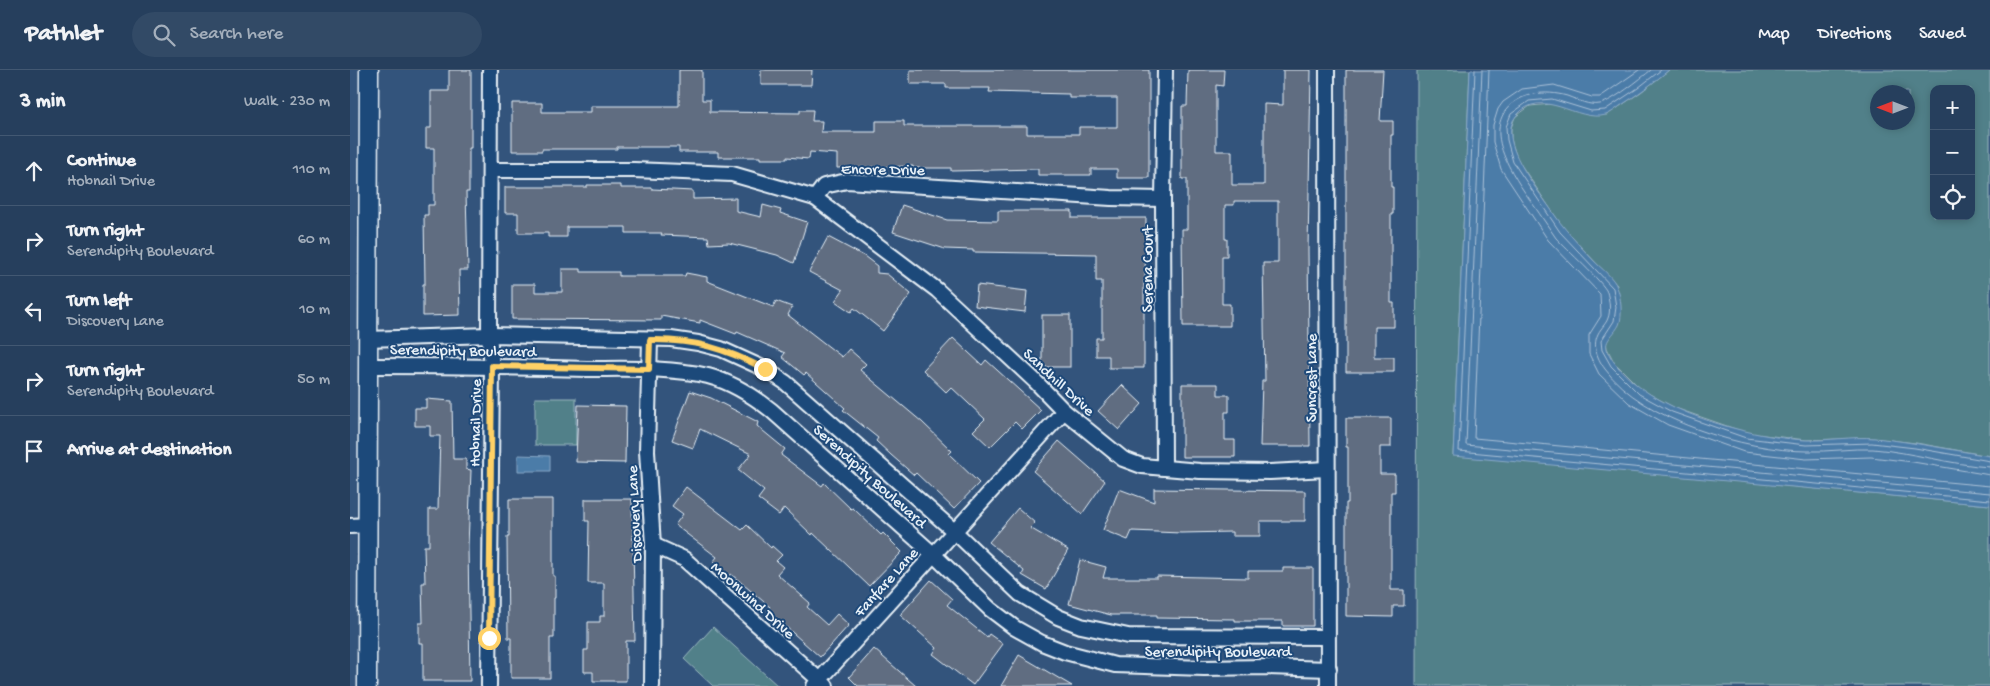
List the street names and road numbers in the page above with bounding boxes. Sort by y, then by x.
street label: Encore Drive [841,161,926,182]
street label: Serena Court [1140,224,1159,312]
street label: Suncrest Lane [1304,333,1323,422]
street label: Serendipity Boulevard [390,342,538,363]
street label: Sandhill Drive [1018,346,1098,422]
street label: Hobnail Drive [467,378,488,467]
street label: Serendipity Boulevard [808,422,931,535]
street label: Discovery Lane [624,464,649,564]
street label: Fanfare Lane [851,544,924,623]
street label: Moonwind Drive [706,559,798,645]
street label: Serendipity Boulevard [1145,644,1293,663]

